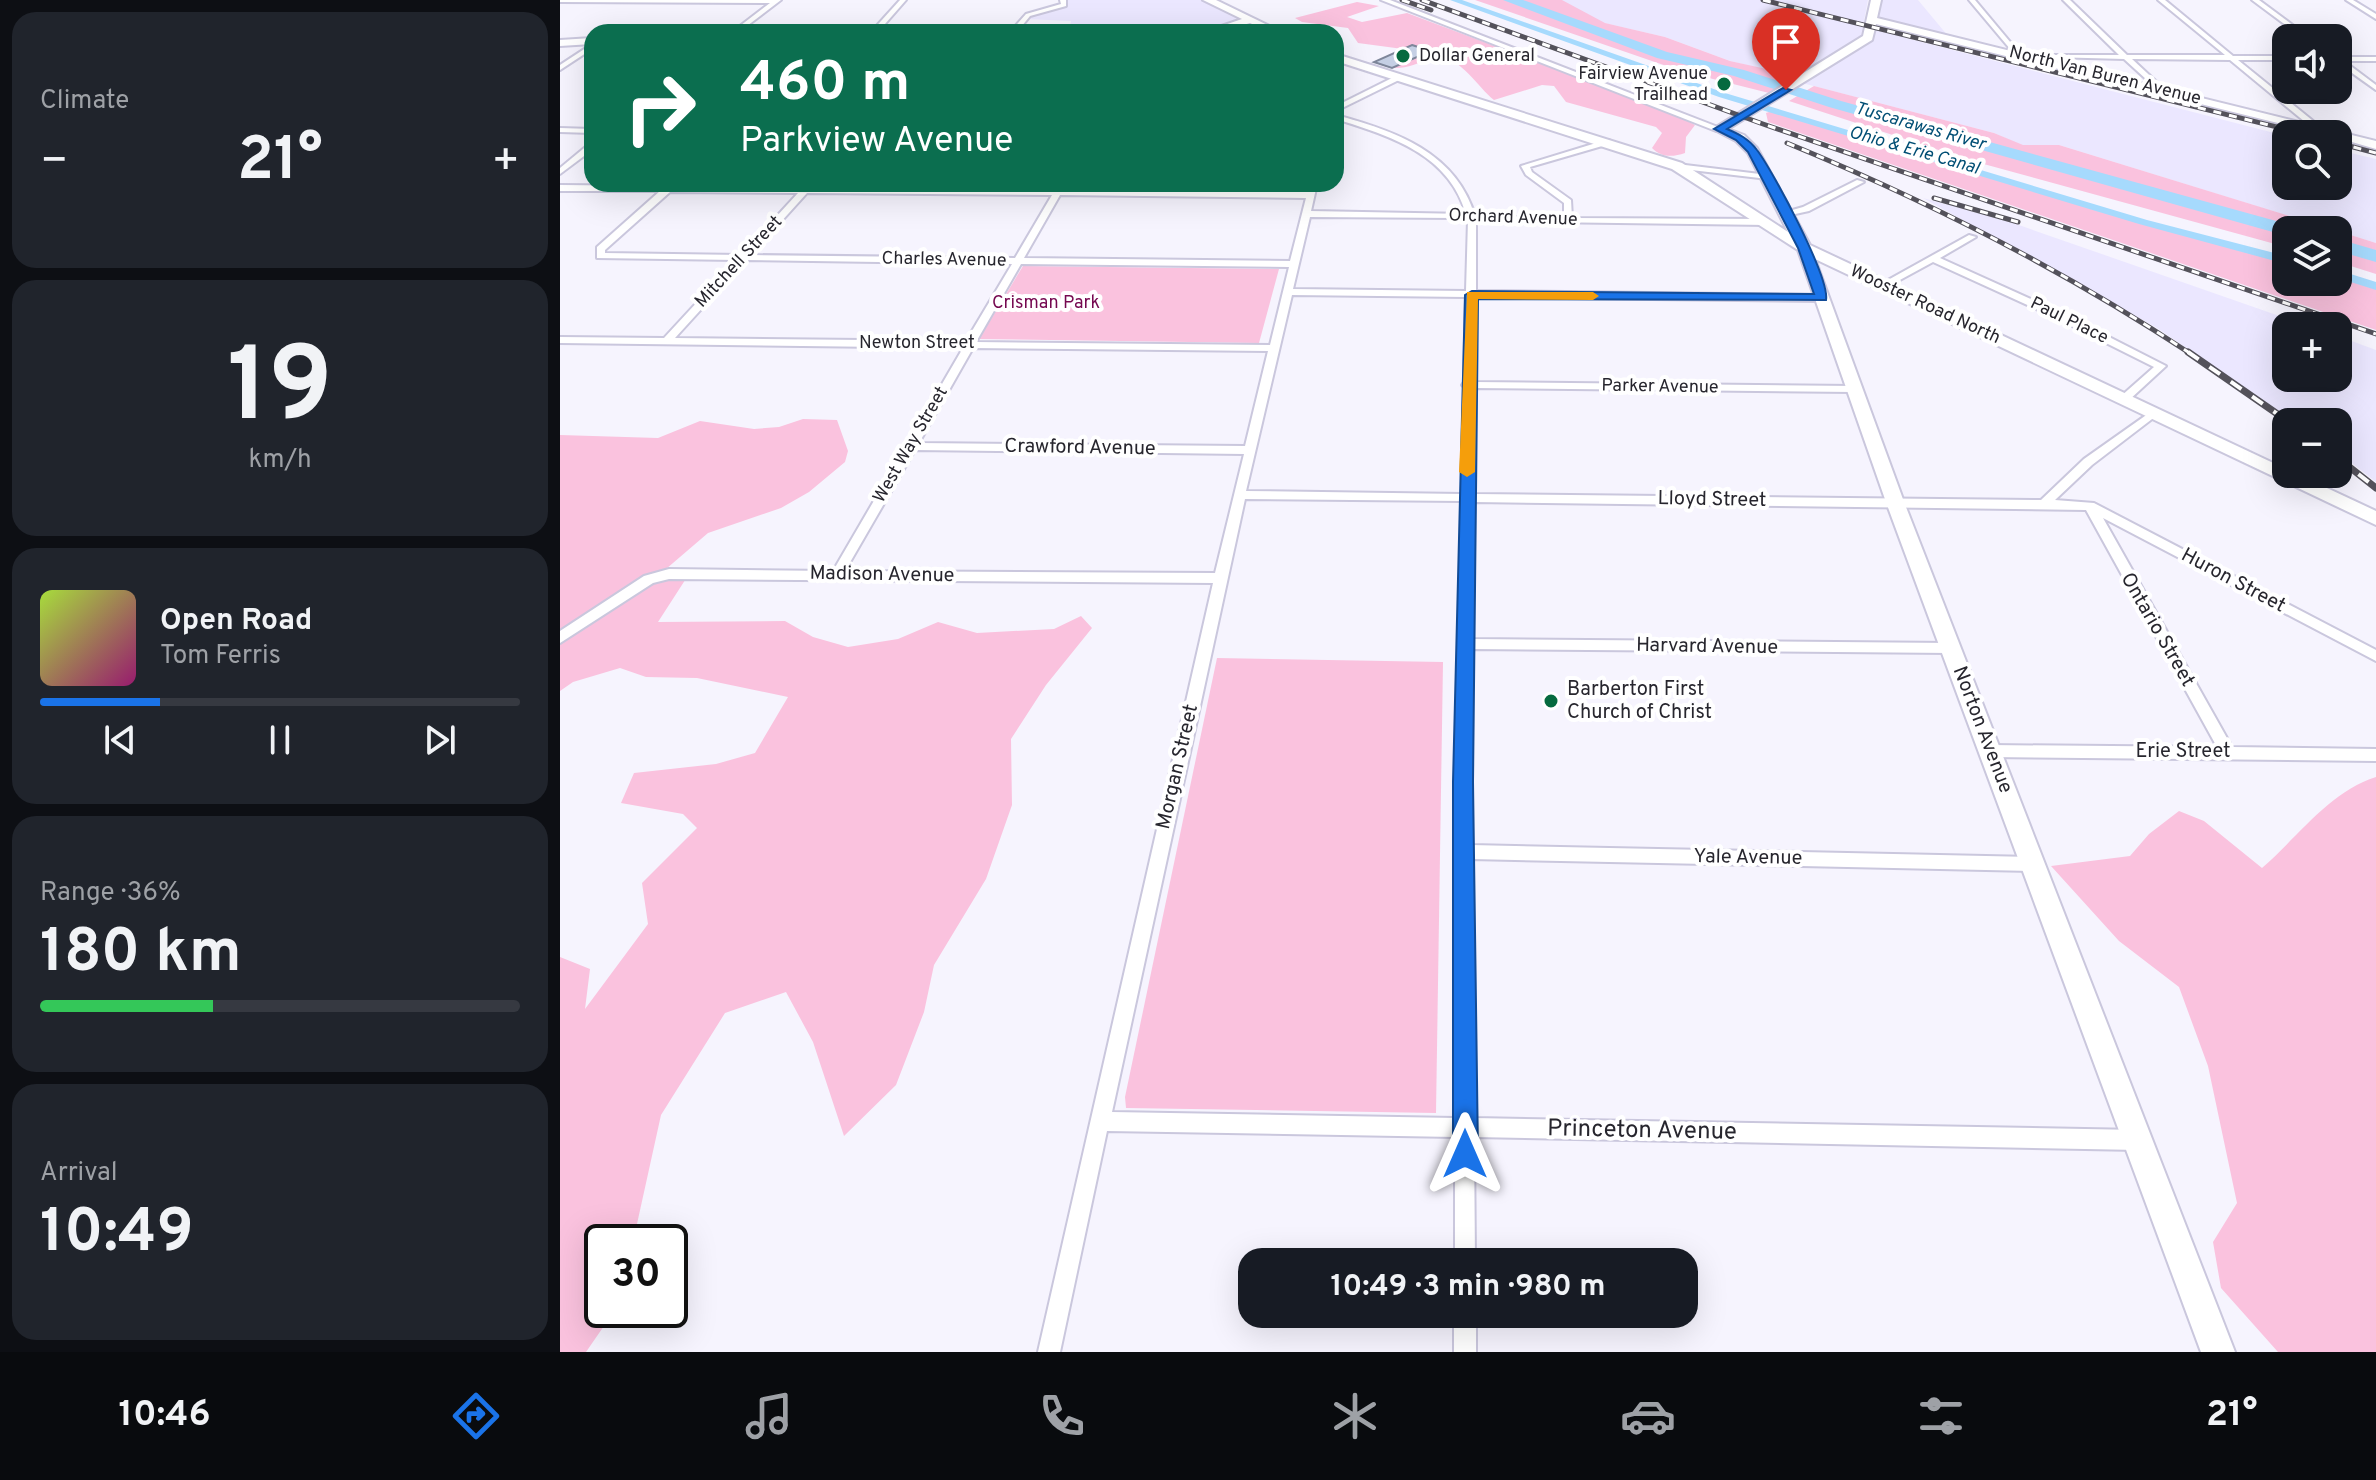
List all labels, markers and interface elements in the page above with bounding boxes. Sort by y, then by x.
pin [1752,8,1820,90]
icon: arrive [1764,20,1808,64]
map controls [2272,24,2352,488]
button: sound [2272,24,2352,104]
street label: North Van Buren Avenue [2007,41,2203,111]
place label: Dollar General [1419,45,1535,68]
marker: Dollar General [1394,47,1412,65]
text: 460 m [740,50,910,120]
icon: right [608,56,712,160]
place label: Fairview Avenue Trailhead [1578,63,1708,107]
marker: Fairview Avenue Trailhead [1715,75,1733,93]
text: Climate [40,85,129,118]
water label: Tuscarawas River [1852,97,1990,157]
text: Parkview Avenue [740,119,1013,165]
button: search [2272,120,2352,200]
water label: Ohio & Erie Canal [1846,121,1983,181]
text: 21° [237,125,323,201]
text: − [40,135,68,191]
text: + [492,135,520,191]
street label: Orchard Avenue [1448,204,1578,232]
street label: Mitchell Street [690,211,788,313]
button: layers [2272,216,2352,296]
street label: Charles Avenue [881,247,1007,273]
street label: Wooster Road North [1846,260,2004,350]
park label: Crisman Park [992,292,1100,315]
street label: Paul Place [2026,292,2112,350]
button: + [2272,312,2352,392]
text: 19 [227,326,333,458]
street label: Newton Street [859,332,975,355]
street label: Parker Avenue [1601,374,1719,400]
street label: West Way Street [868,383,954,507]
button: − [2272,408,2352,488]
street label: Crawford Avenue [1004,434,1156,462]
text: km/h [248,444,312,477]
street label: Lloyd Street [1657,486,1767,514]
street label: Huron Street [2176,543,2290,619]
street label: Madison Avenue [809,561,955,589]
street label: Ontario Street [2114,568,2200,692]
text: Open Road [160,603,312,640]
street label: Harvard Avenue [1636,633,1778,661]
text: Tom Ferris [160,640,281,673]
street label: Norton Avenue [1946,663,2018,797]
place label: Barberton First Church of Christ [1567,677,1712,726]
marker: Barberton First Church of Christ [1542,692,1560,710]
street label: Morgan Street [1151,702,1205,832]
icon: previous [98,718,142,762]
icon: pause [258,718,302,762]
icon: next [418,718,462,762]
street label: Erie Street [2135,739,2231,765]
street label: Yale Avenue [1693,844,1803,872]
text: Range · 36% [40,877,181,910]
text: 180 km [40,917,241,993]
position arrow [1423,1112,1507,1196]
street label: Princeton Avenue [1547,1114,1737,1148]
text: Arrival [40,1157,118,1190]
text: 10:49 [40,1197,194,1273]
speed limit sign: 30 [584,1224,688,1328]
text: 10:49 · 3 min · 980 m [1330,1269,1606,1306]
icon: directions [448,1388,504,1444]
icon: music [741,1388,797,1444]
icon: phone [1034,1388,1090,1444]
icon: climate [1327,1388,1383,1444]
icon: car [1620,1388,1676,1444]
icon: filters [1913,1388,1969,1444]
text: 10:46 [119,1393,211,1439]
text: 21° [2206,1393,2257,1439]

